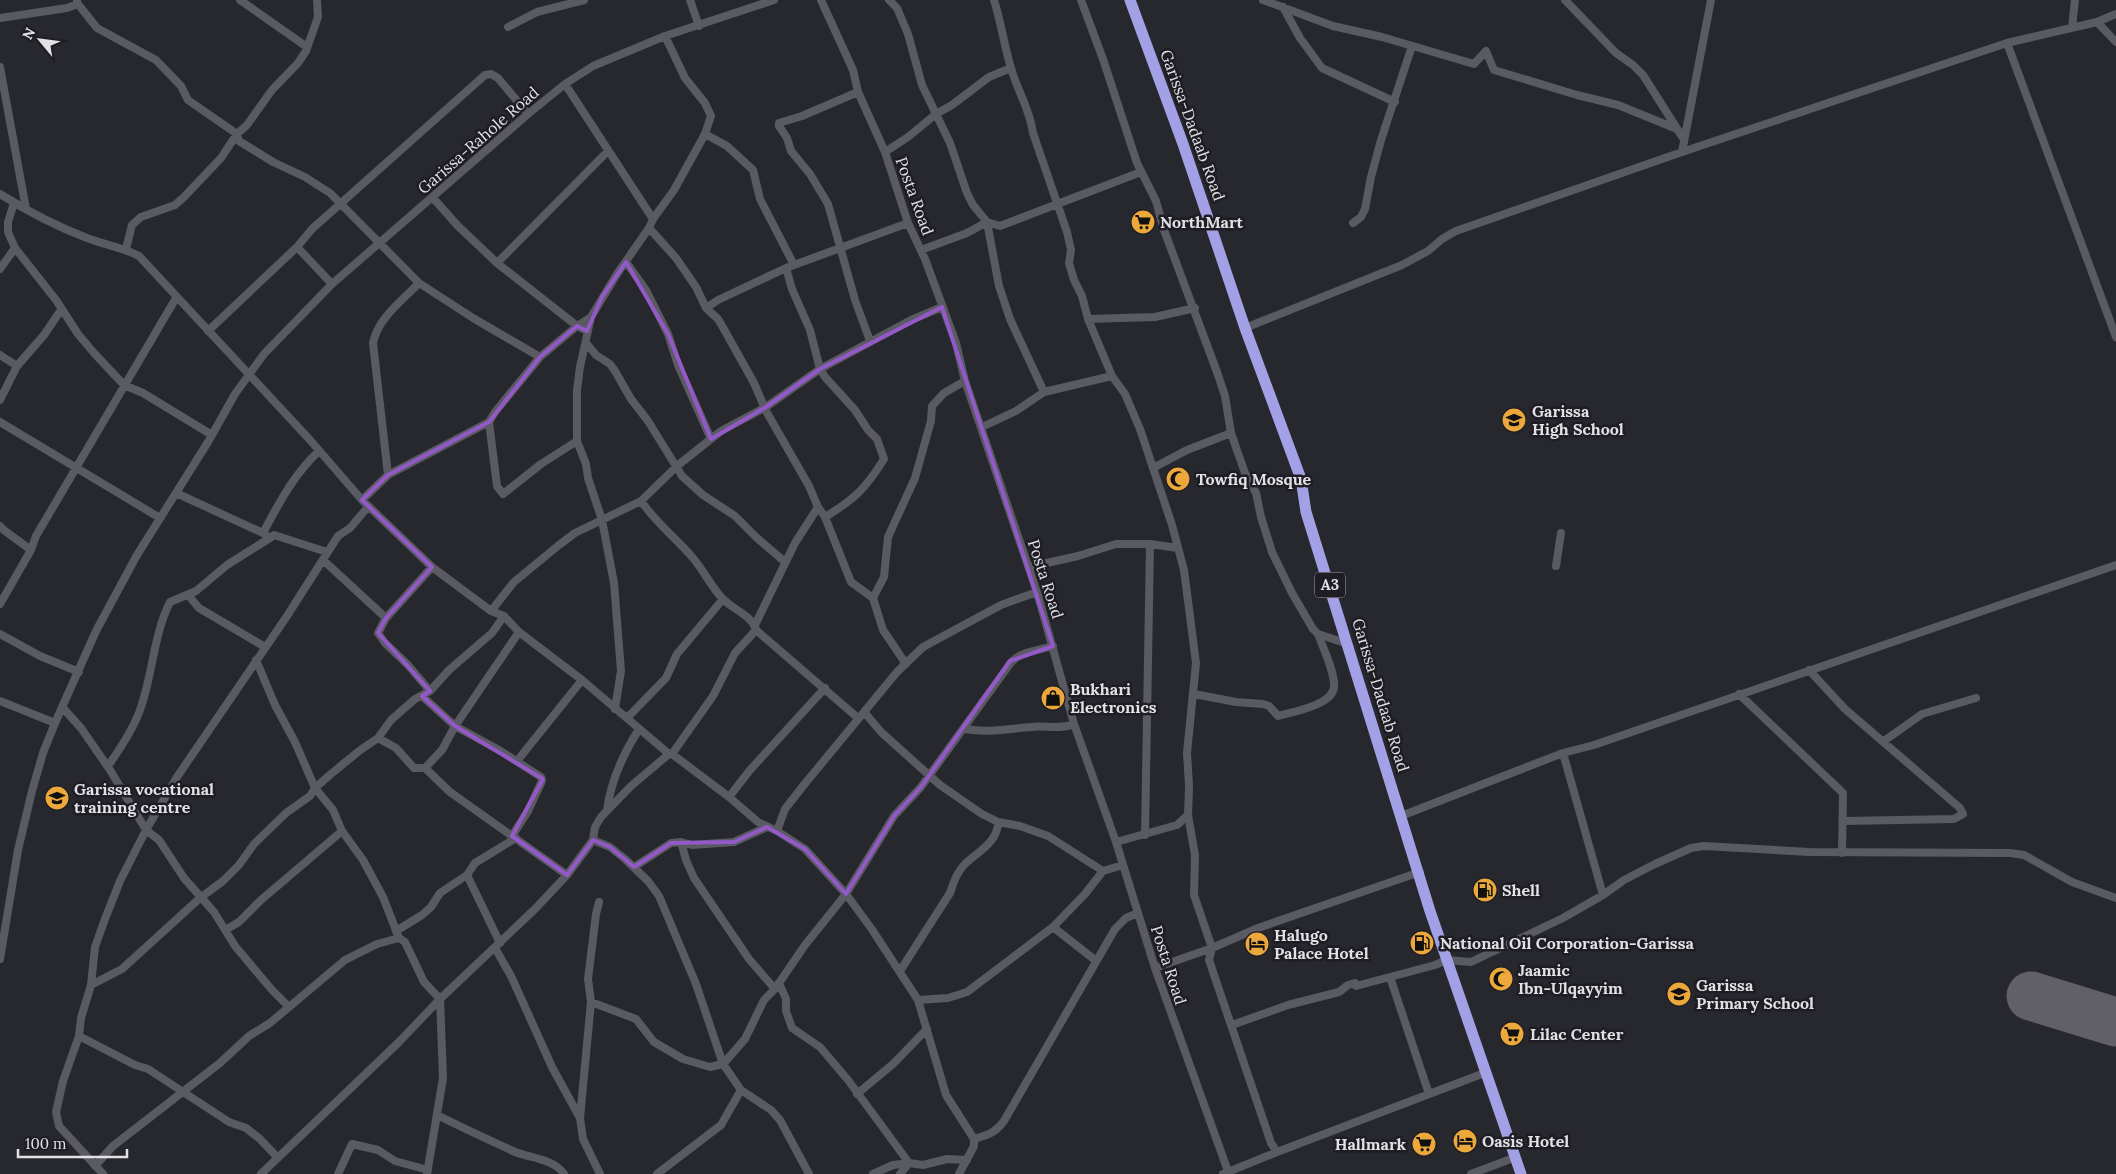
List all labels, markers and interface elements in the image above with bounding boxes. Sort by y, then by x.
north arrow [15,15,65,65]
text: N [18,24,39,43]
street label: Garissa-Dadaab Road [1156,47,1230,204]
street label: Garissa-Rahole Road [413,82,543,198]
street label: Posta Road [892,154,939,238]
supermarket icon: NorthMart [1130,209,1156,235]
place label: NorthMart [1160,212,1244,232]
place label: Garissa High School [1532,401,1624,439]
school or university icon: Garissa High School [1501,407,1527,433]
mosque icon: Towfiq Mosque [1165,466,1191,492]
place label: Towfiq Mosque [1196,469,1312,489]
street label: Posta Road [1024,537,1068,622]
road number: A3 [1315,572,1345,598]
street label: Garissa-Dadaab Road [1348,616,1414,775]
place label: Bukhari Electronics [1070,679,1157,717]
shop icon: Bukhari Electronics [1040,685,1066,711]
place label: Garissa vocational training centre [74,779,214,817]
school or university icon: Garissa vocational training centre [44,785,70,811]
fuel station icon: Shell [1472,877,1498,903]
place label: Shell [1502,880,1540,900]
street label: Posta Road [1147,923,1191,1008]
place label: Halugo Palace Hotel [1274,925,1369,963]
fuel station icon: National Oil Corporation-Garissa [1409,930,1435,956]
hotel icon: Halugo Palace Hotel [1244,931,1270,957]
place label: National Oil Corporation-Garissa [1440,933,1694,953]
place label: Jaamic Ibn-Ulqayyim [1518,960,1623,998]
mosque icon: Jaamic Ibn-Ulqayyim [1488,966,1514,992]
place label: Garissa Primary School [1696,975,1814,1013]
school or university icon: Garissa Primary School [1666,981,1692,1007]
supermarket icon: Lilac Center [1499,1021,1525,1047]
place label: Lilac Center [1530,1024,1624,1044]
scale bar [18,1126,126,1158]
hotel icon: Oasis Hotel [1452,1128,1478,1154]
supermarket icon: Hallmark [1411,1131,1437,1157]
place label: Oasis Hotel [1482,1131,1569,1151]
text: 100 m [25,1134,66,1153]
place label: Hallmark [1335,1134,1406,1154]

